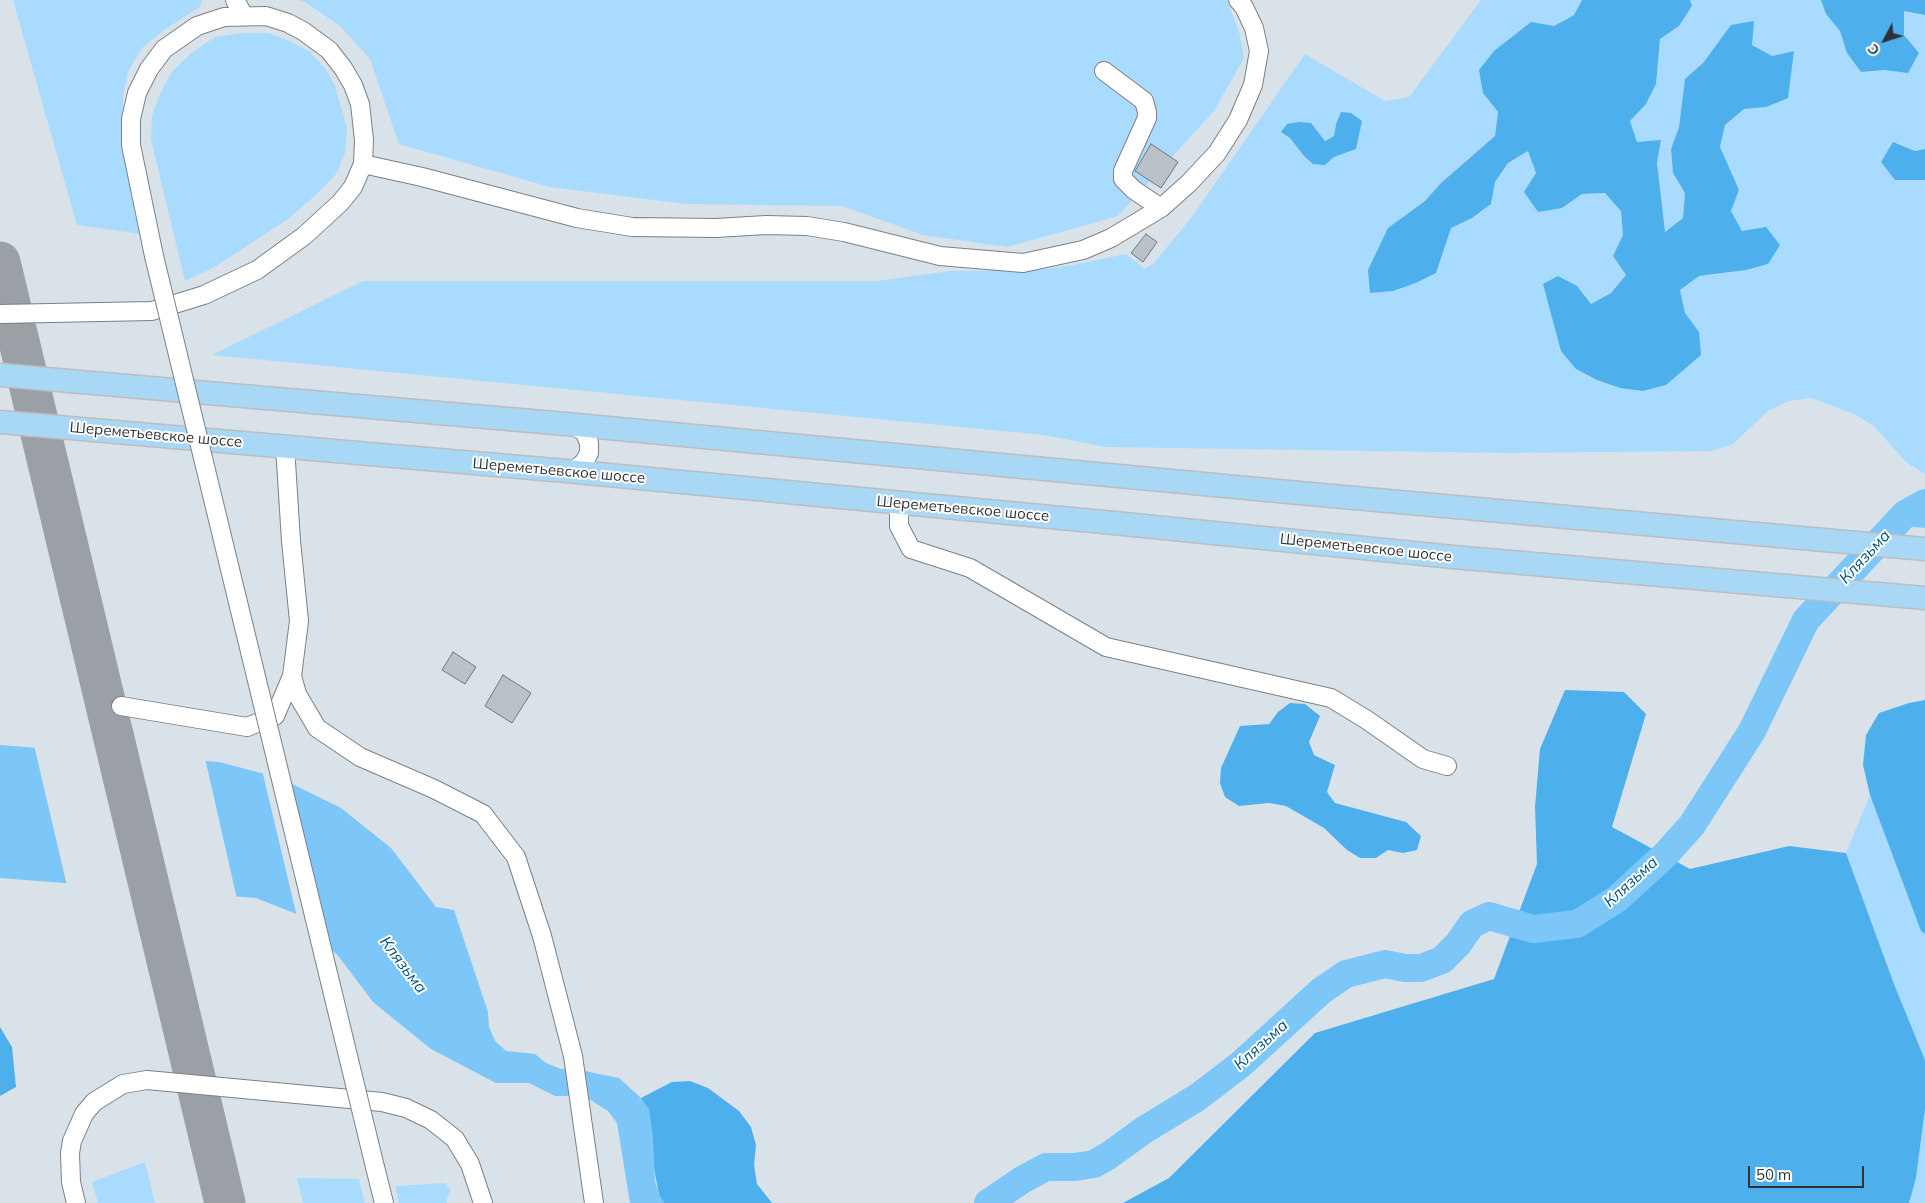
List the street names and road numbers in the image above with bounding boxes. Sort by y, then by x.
street label: Шереметьевское шоссе [69,418,243,452]
street label: Шереметьевское шоссе [472,454,646,488]
street label: Шереметьевское шоссе [876,492,1050,526]
street label: Шереметьевское шоссе [1279,530,1453,566]

